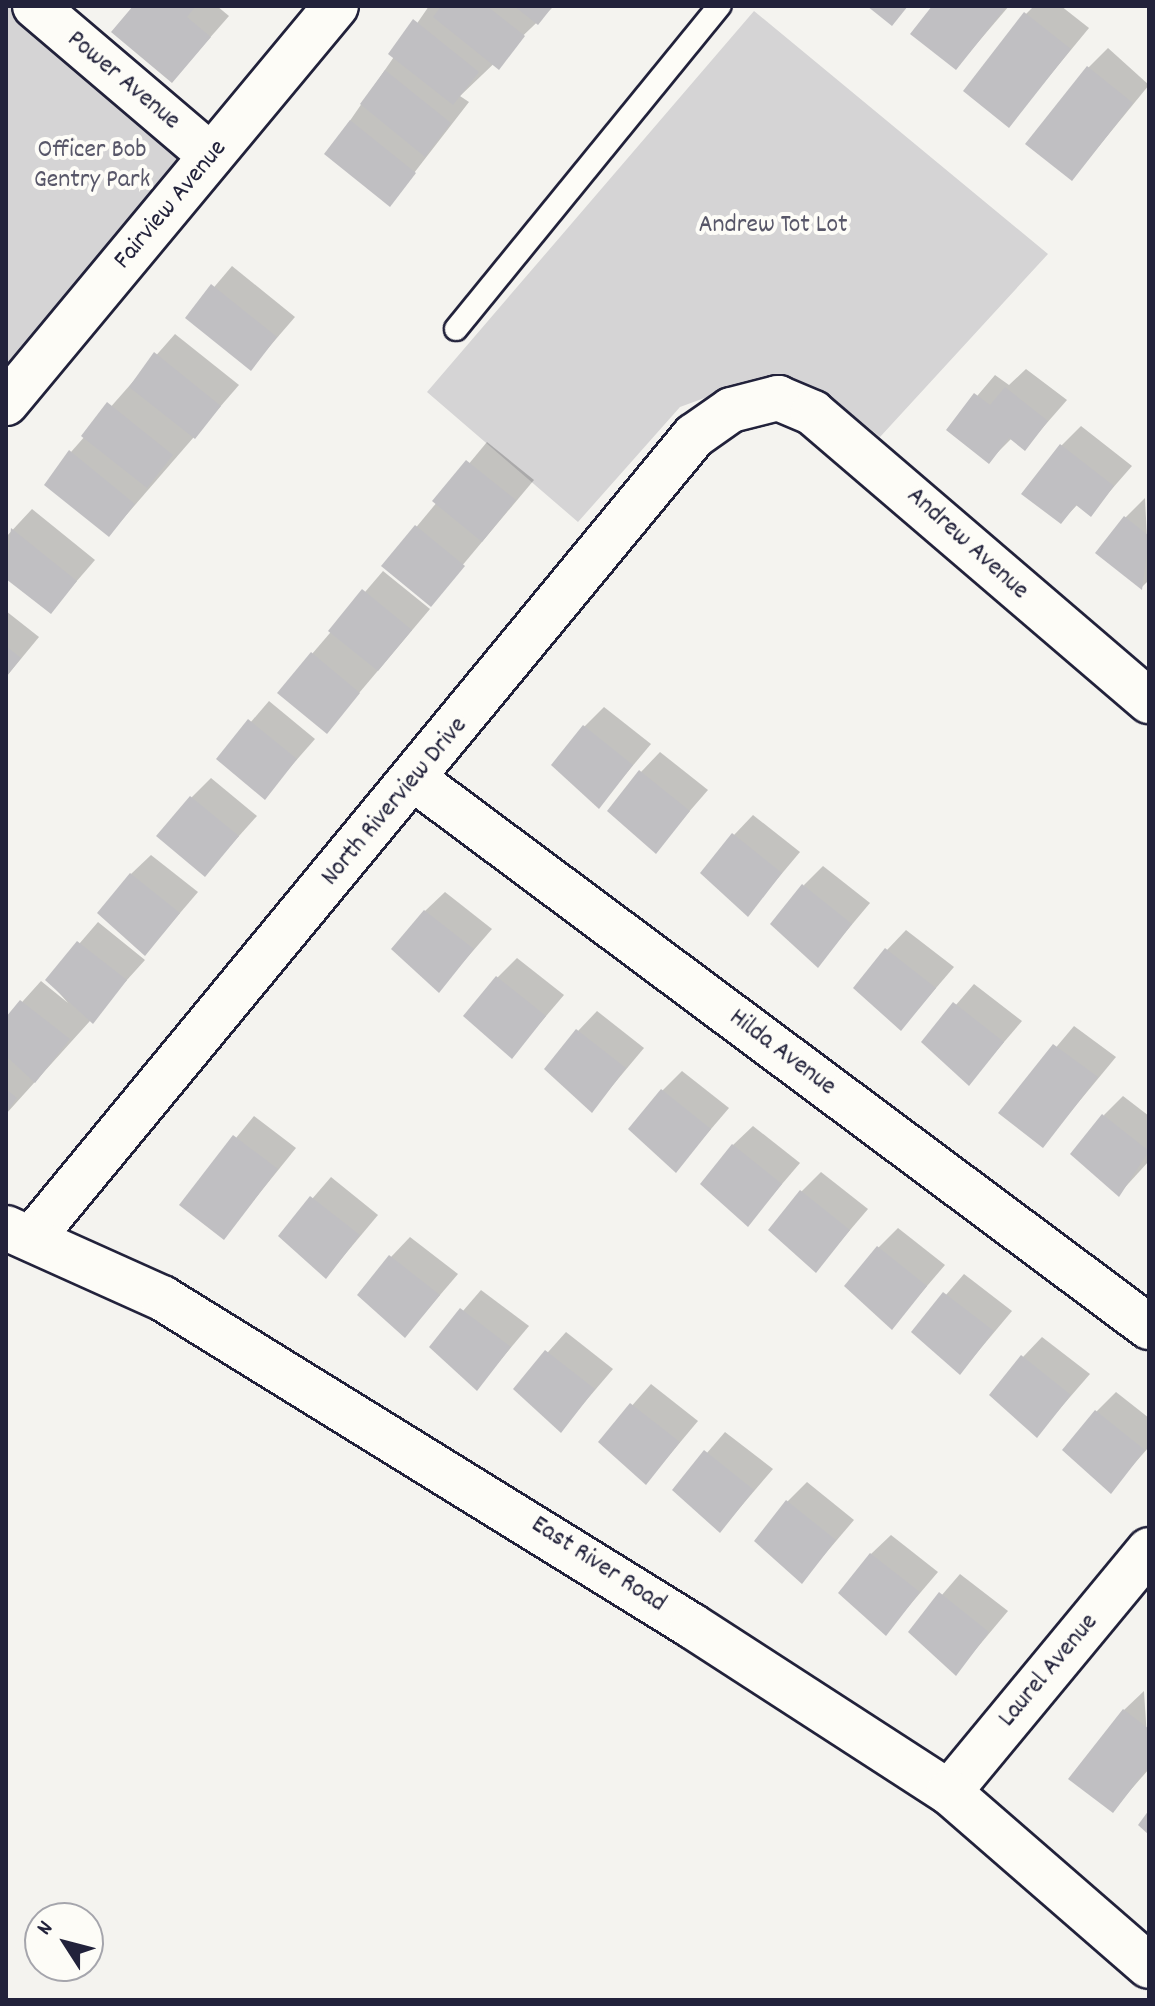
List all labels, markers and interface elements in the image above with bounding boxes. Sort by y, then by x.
street label: Power Avenue [60,25,186,137]
street label: Fairview Avenue [108,134,234,276]
park label: Officer Bob Gentry Park [34,135,150,196]
park label: Andrew Tot Lot [698,210,848,242]
street label: Andrew Avenue [900,481,1034,607]
street label: North Riverview Drive [315,711,475,893]
street label: Hilda Avenue [722,1003,842,1103]
street label: East River Road [525,1510,671,1620]
street label: Laurel Avenue [993,1608,1105,1734]
north arrow [24,1902,104,1982]
text: N [30,1915,62,1942]

